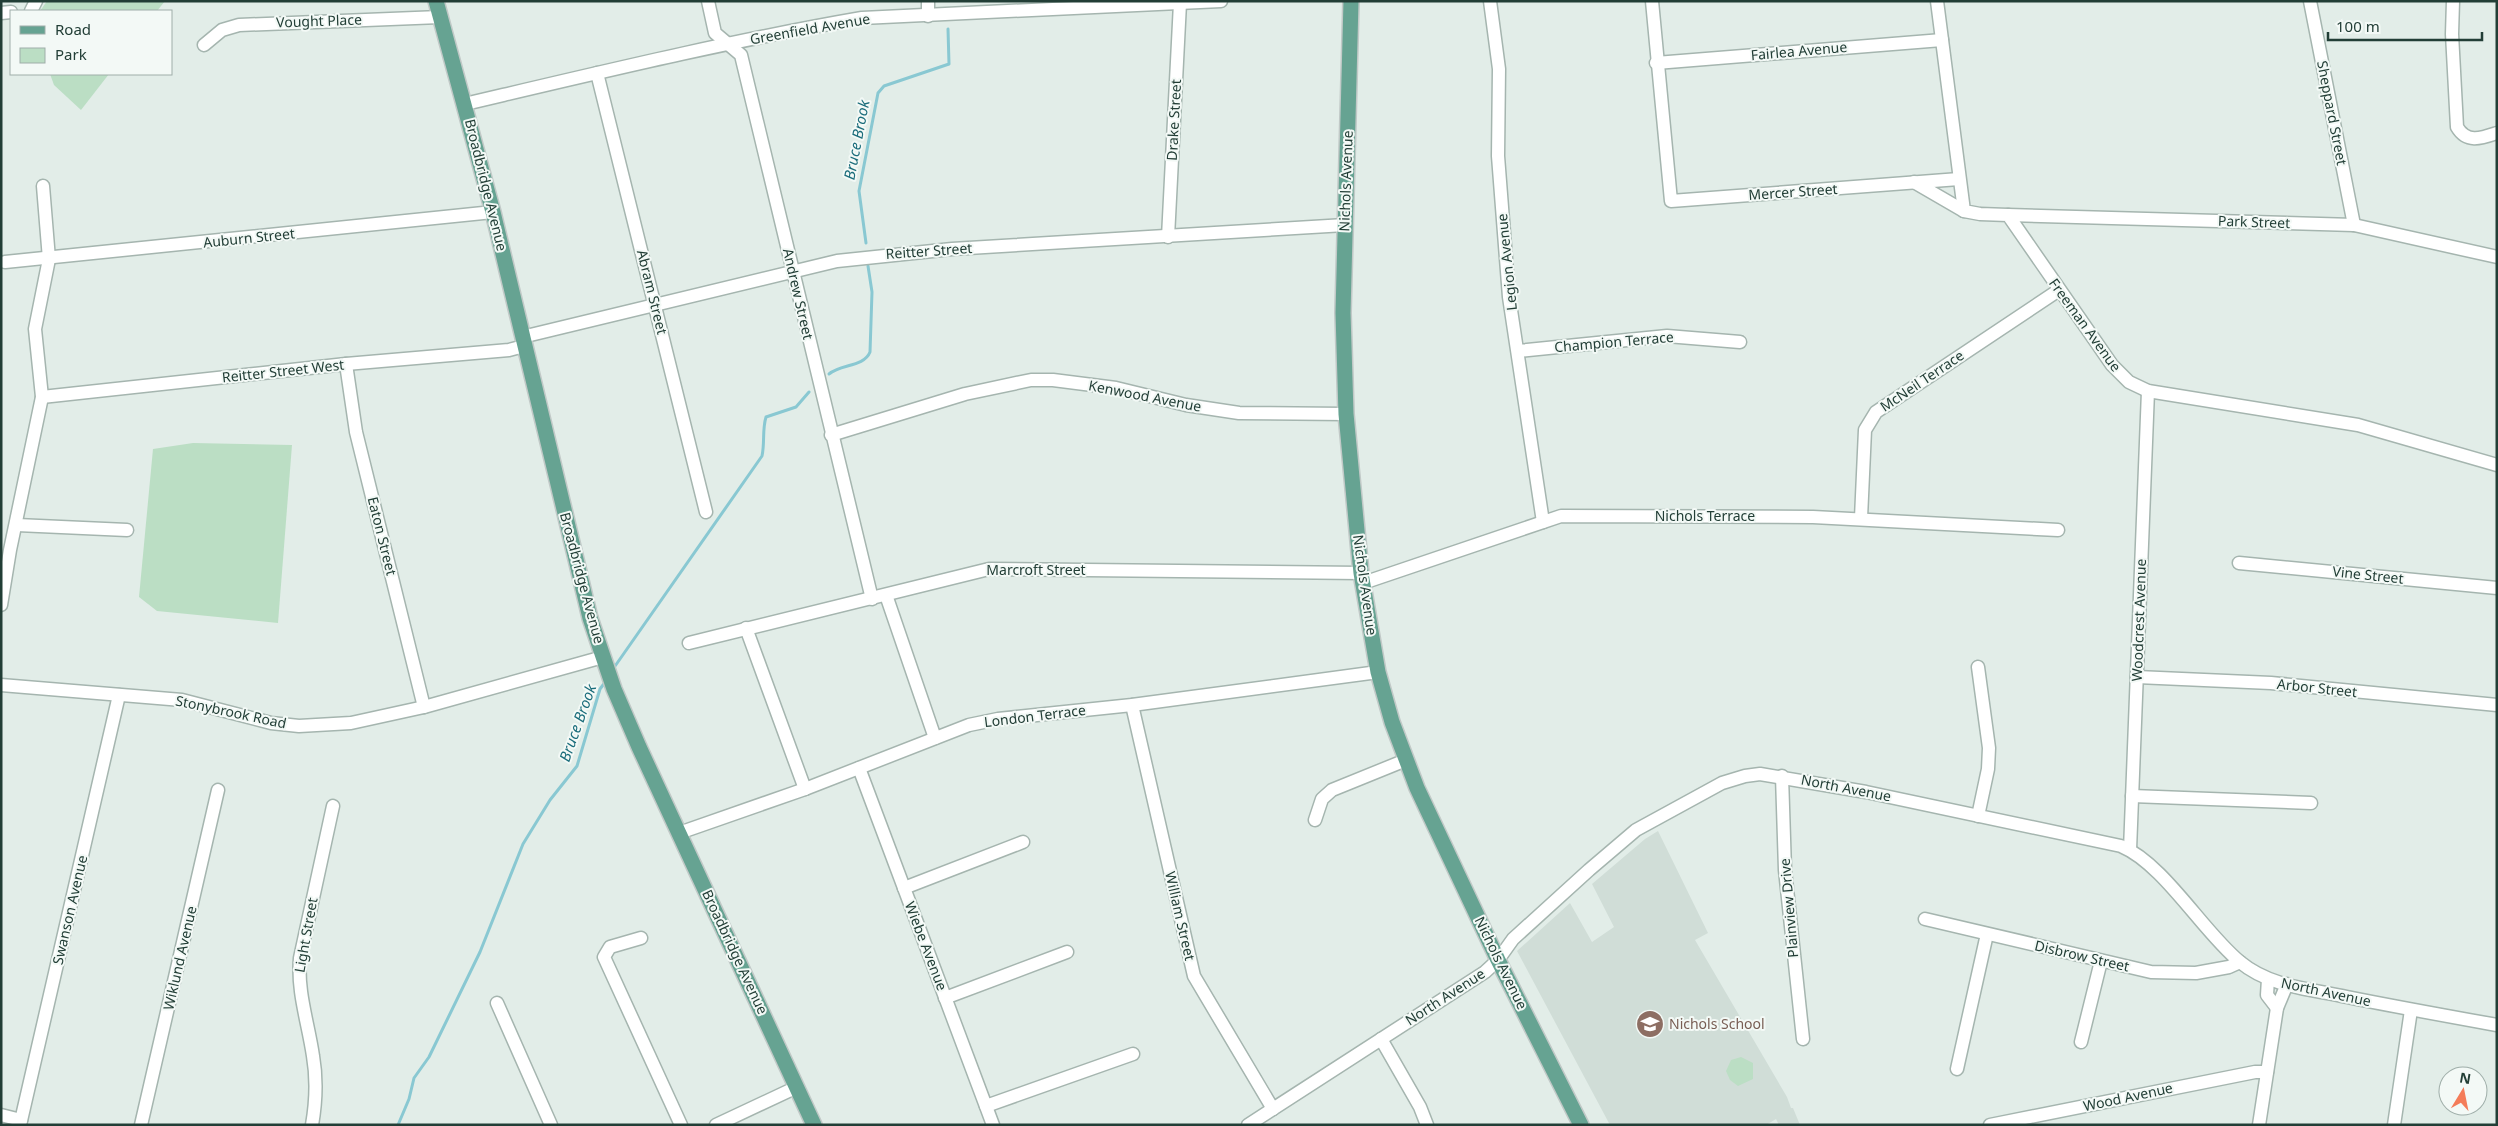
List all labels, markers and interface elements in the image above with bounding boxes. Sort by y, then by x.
street label: Greenfield Avenue [748,9,871,48]
legend [10,10,172,75]
street label: Vought Place [276,10,362,31]
scale bar [2328,10,2482,42]
text: 100 m [2336,16,2380,36]
text: Road [55,19,91,39]
street label: Fairlea Avenue [1750,37,1848,64]
text: Park [55,44,87,64]
street label: Sheppard Street [2313,59,2352,167]
street label: Drake Street [1162,79,1185,161]
water label: Bruce Brook [838,98,874,181]
street label: Broadbridge Avenue [461,117,512,253]
street label: Nichols Avenue [1334,130,1357,232]
street label: Mercer Street [1748,179,1838,204]
street label: Park Street [2218,211,2290,232]
street label: Legion Avenue [1492,213,1521,311]
street label: Auburn Street [202,223,296,252]
street label: Reitter Street [885,238,973,263]
street label: Andrew Street [779,246,818,341]
street label: Abram Street [633,248,672,336]
street label: Freeman Avenue [2045,274,2126,375]
street label: Champion Terrace [1553,327,1675,356]
street label: McNeil Terrace [1876,345,1967,416]
street label: Reitter Street West [221,355,345,386]
street label: Kenwood Avenue [1087,375,1203,416]
street label: Eaton Street [364,495,401,577]
street label: Nichols Terrace [1655,506,1755,525]
street label: Broadbridge Avenue [556,510,609,646]
street label: Nichols Avenue [1349,533,1382,636]
street label: Woodcrest Avenue [2127,558,2150,682]
street label: Marcroft Street [986,560,1086,579]
street label: Vine Street [2332,561,2404,588]
street label: Arbor Street [2276,674,2358,701]
water label: Bruce Brook [554,681,600,764]
street label: Stonybrook Road [174,690,288,733]
street label: London Terrace [983,700,1087,731]
street label: North Avenue [1799,769,1893,806]
street label: Swanson Avenue [48,853,91,967]
street label: Plainview Drive [1775,857,1802,959]
street label: William Street [1161,869,1200,962]
street label: Broadbridge Avenue [698,886,773,1017]
street label: Light Street [290,896,321,974]
street label: Wiebe Avenue [901,899,952,993]
street label: Wiklund Avenue [158,904,201,1012]
street label: Nichols Avenue [1471,913,1532,1013]
street label: Disbrow Street [2033,935,2131,976]
street label: North Avenue [1401,964,1488,1029]
street label: North Avenue [2279,973,2373,1010]
school or university icon: Nichols School [1635,1009,1665,1039]
place label: Nichols School [1669,1014,1765,1033]
north arrow [2438,1066,2488,1116]
text: N [2458,1067,2473,1088]
street label: Wood Avenue [2081,1078,2175,1115]

